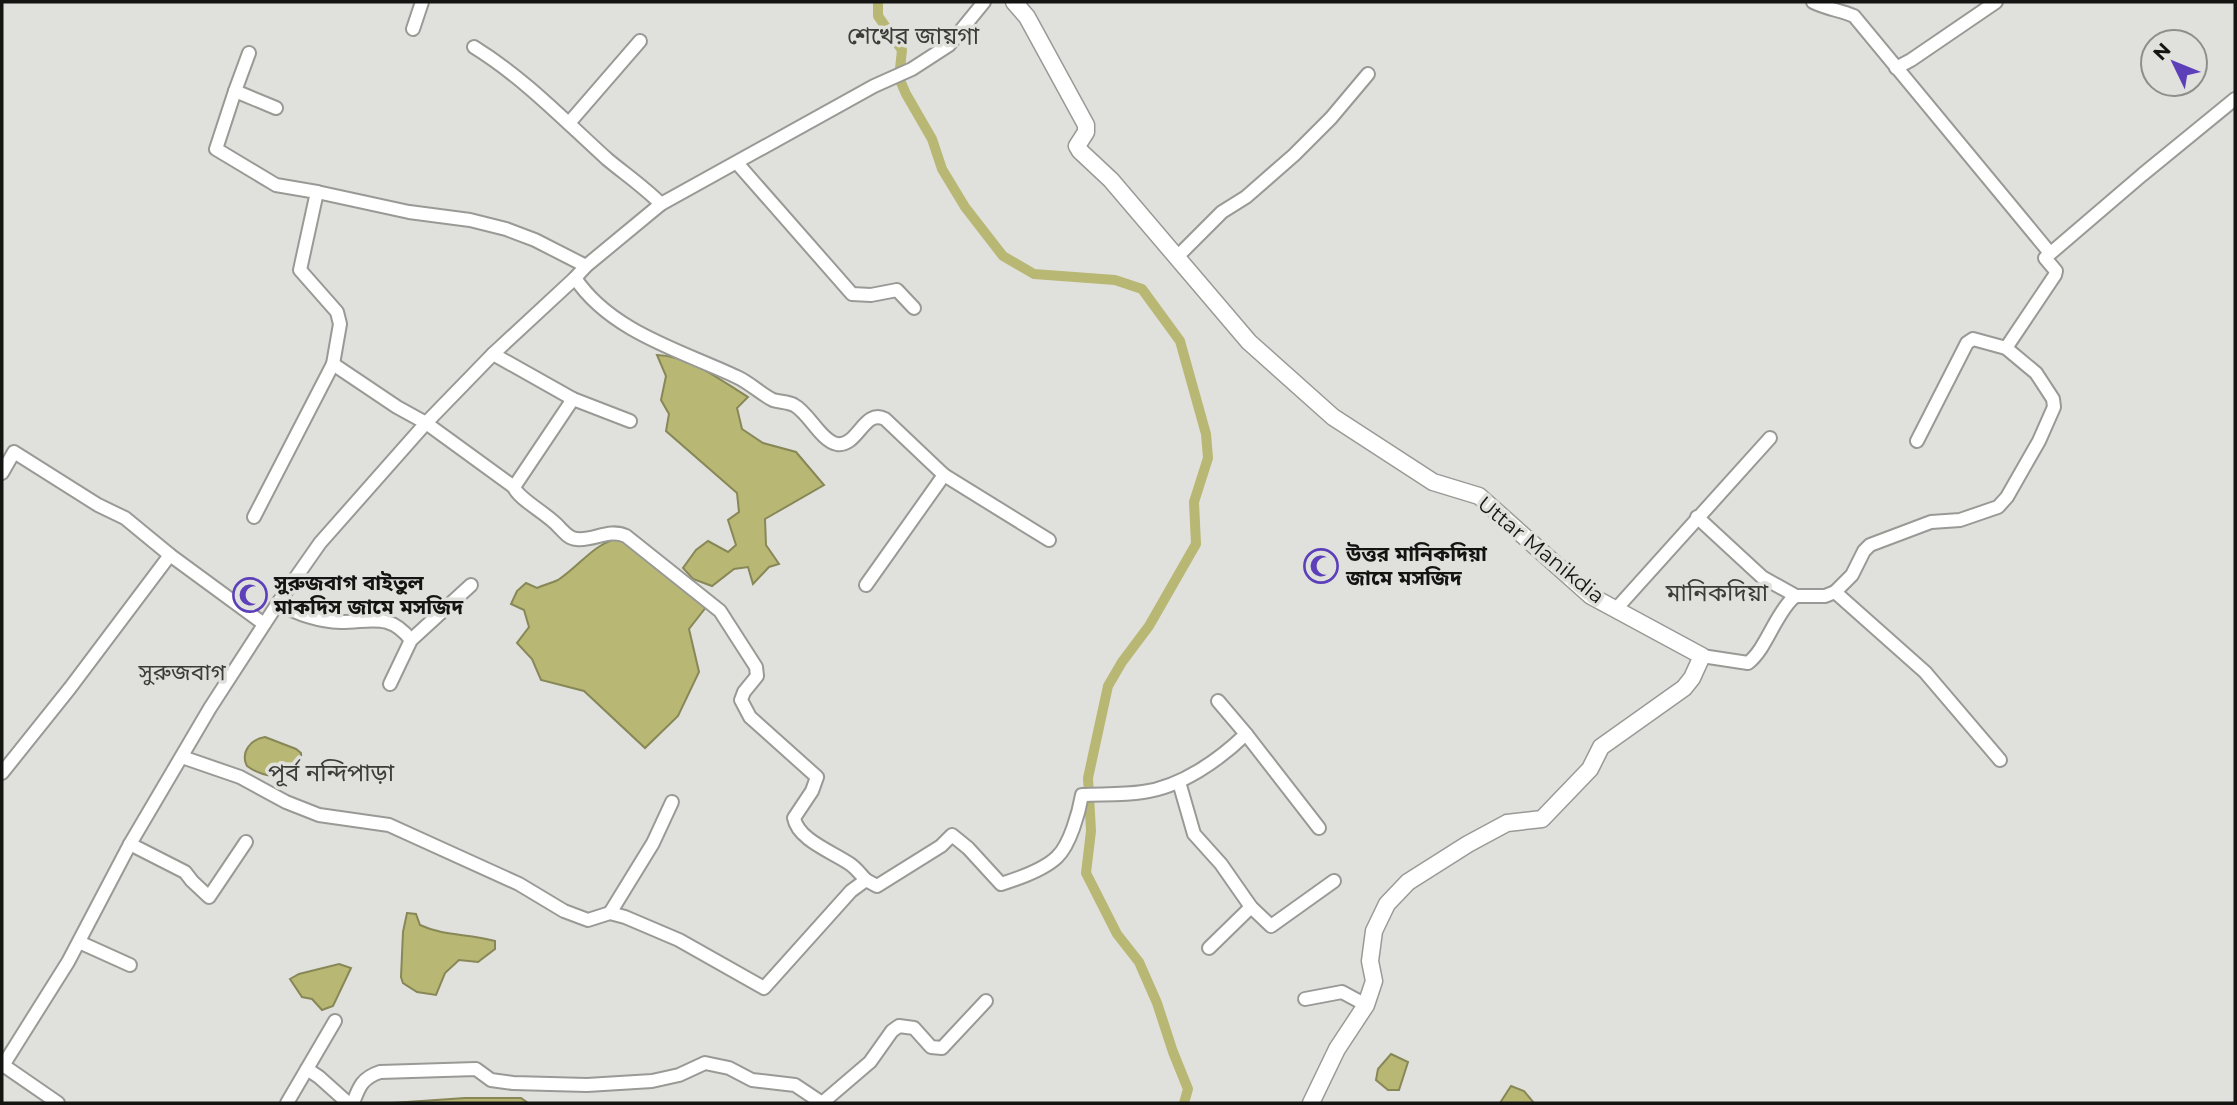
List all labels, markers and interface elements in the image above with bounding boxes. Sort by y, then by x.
district label: শেখের জায়গা [847,21,980,50]
north arrow [2139,28,2209,98]
text: N [2148,38,2176,65]
street label: Uttar Manikdia [1473,491,1610,608]
place label: উত্তর মানিকদিয়া জামে মসজিদ [1345,541,1488,590]
mosque icon: উত্তর মানিকদিয়া জামে মসজিদ [1302,547,1340,585]
place label: সুরুজবাগ বাইতুল মাকদিস জামে মসজিদ [273,570,464,619]
mosque icon: সুরুজবাগ বাইতুল মাকদিস জামে মসজিদ [231,576,269,614]
district label: মানিকদিয়া [1665,578,1769,607]
district label: সুরুজবাগ [137,658,227,686]
district label: পূর্ব নন্দিপাড়া [268,758,395,787]

